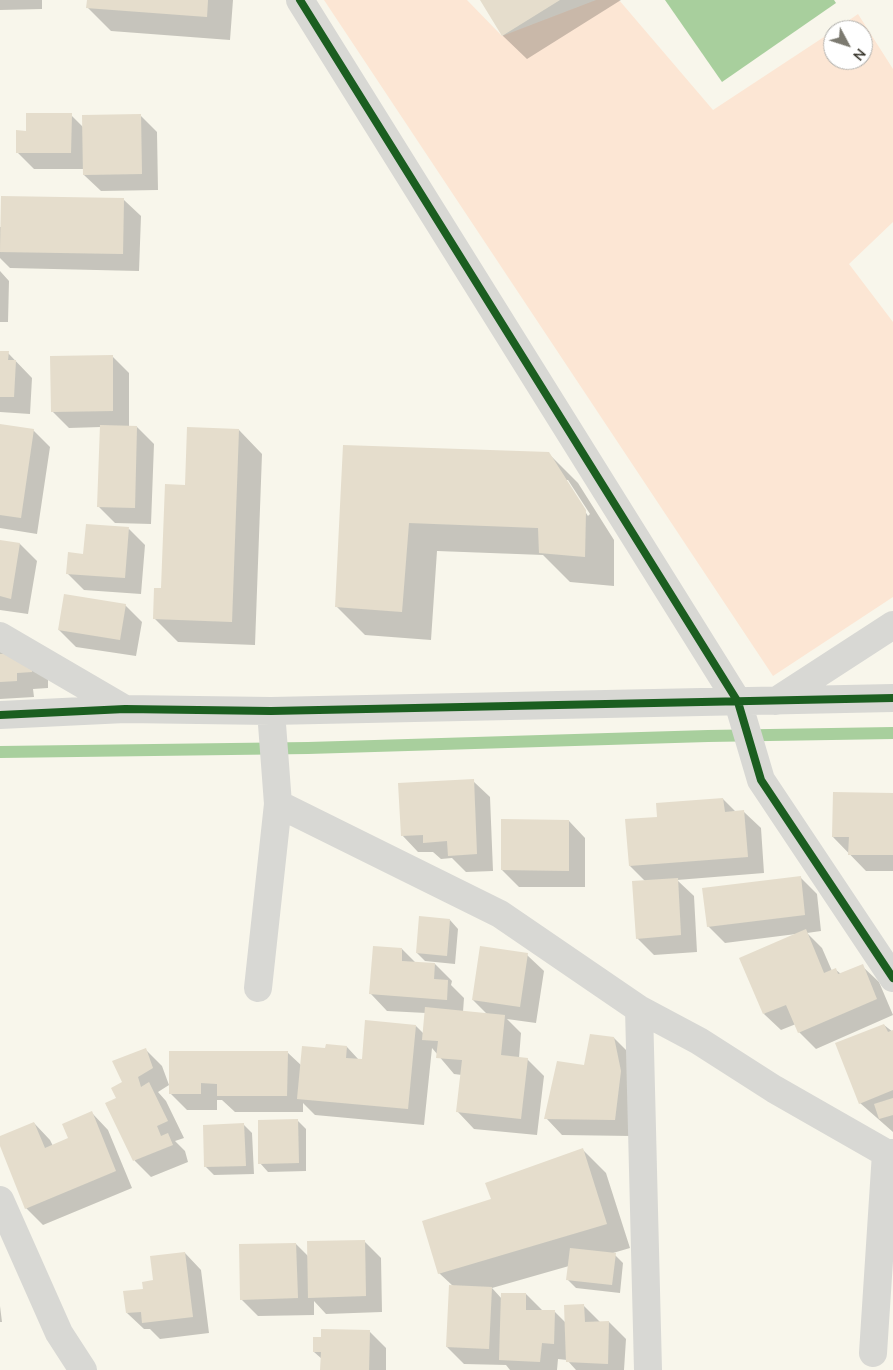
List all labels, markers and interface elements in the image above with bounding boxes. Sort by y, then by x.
north arrow [823,20,873,70]
text: N [848,44,870,64]

